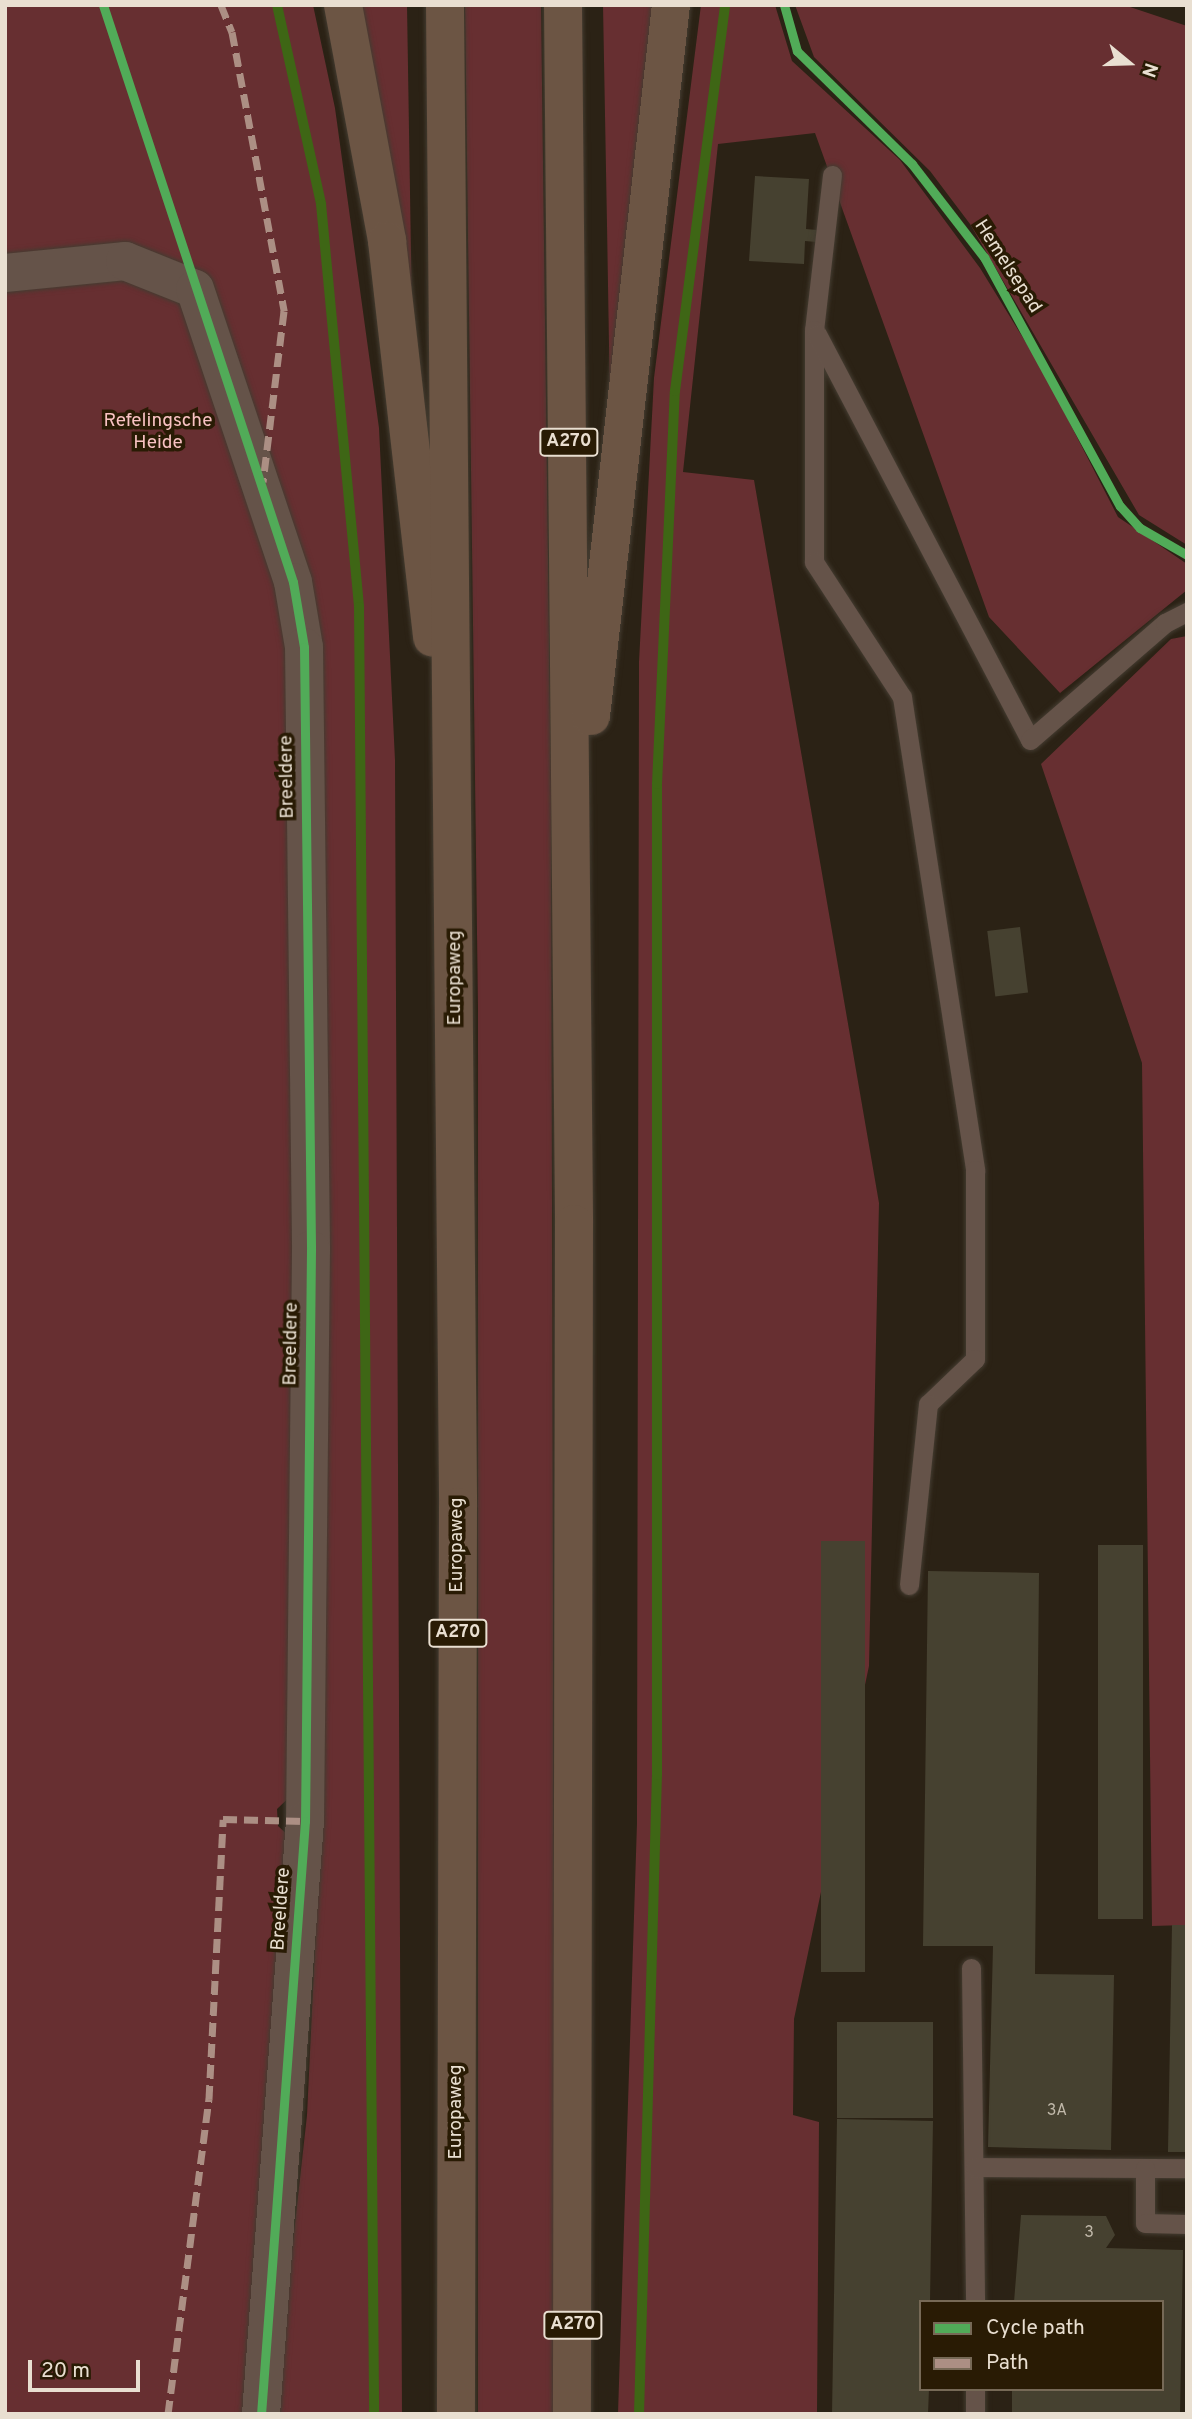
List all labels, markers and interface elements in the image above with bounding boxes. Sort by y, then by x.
north arrow [1094,28,1164,98]
text: N [1135,59,1162,80]
street label: Hemelsepad [968,216,1046,318]
park label: Refelingsche Heide [104,411,212,455]
road number: A270 [539,428,599,457]
street label: Breeldere [276,735,300,819]
street label: Europaweg [445,930,467,1026]
street label: Breeldere [280,1302,304,1386]
street label: Europaweg [447,1497,469,1593]
road number: A270 [428,1618,488,1648]
street label: Breeldere [268,1867,296,1951]
street label: Europaweg [446,2064,468,2160]
house number: 3A [1047,2101,1067,2121]
house number: 3 [1084,2223,1094,2243]
legend [919,2300,1164,2391]
road number: A270 [543,2311,603,2340]
text: Cycle path [986,2315,1085,2342]
scale bar [32,2346,144,2390]
text: Path [986,2350,1029,2377]
text: 20 m [41,2358,90,2385]

